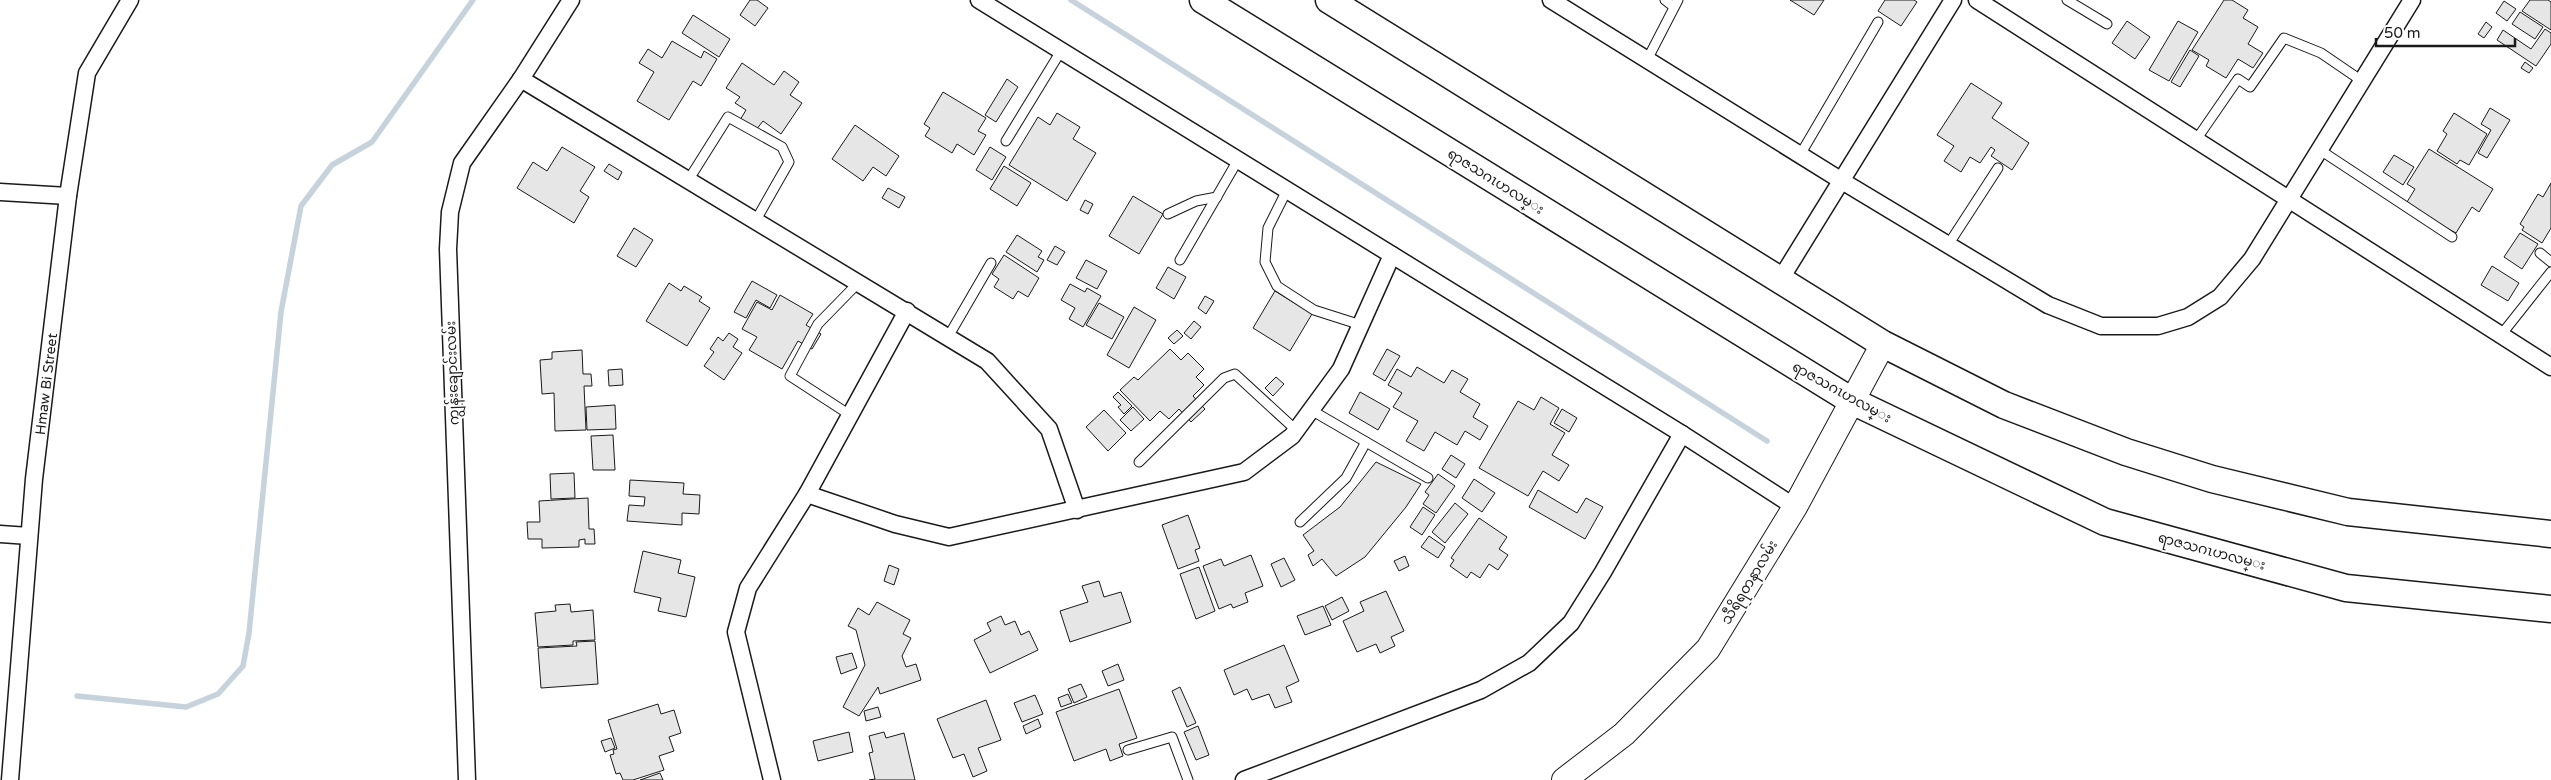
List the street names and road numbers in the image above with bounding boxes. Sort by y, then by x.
street label: ရာဇသဂၤဟလမ္း [1443,145,1547,220]
street label: ကျွန်းချောင်းလမ်း [440,320,467,425]
street label: Hmaw Bi Street [32,332,61,436]
street label: ရာဇသဂၤဟလမ္း [1788,358,1894,429]
street label: ရာဇသဂၤဟလမ္း [2156,529,2267,577]
street label: သီရိရတနာလမ်း [1716,536,1784,629]

